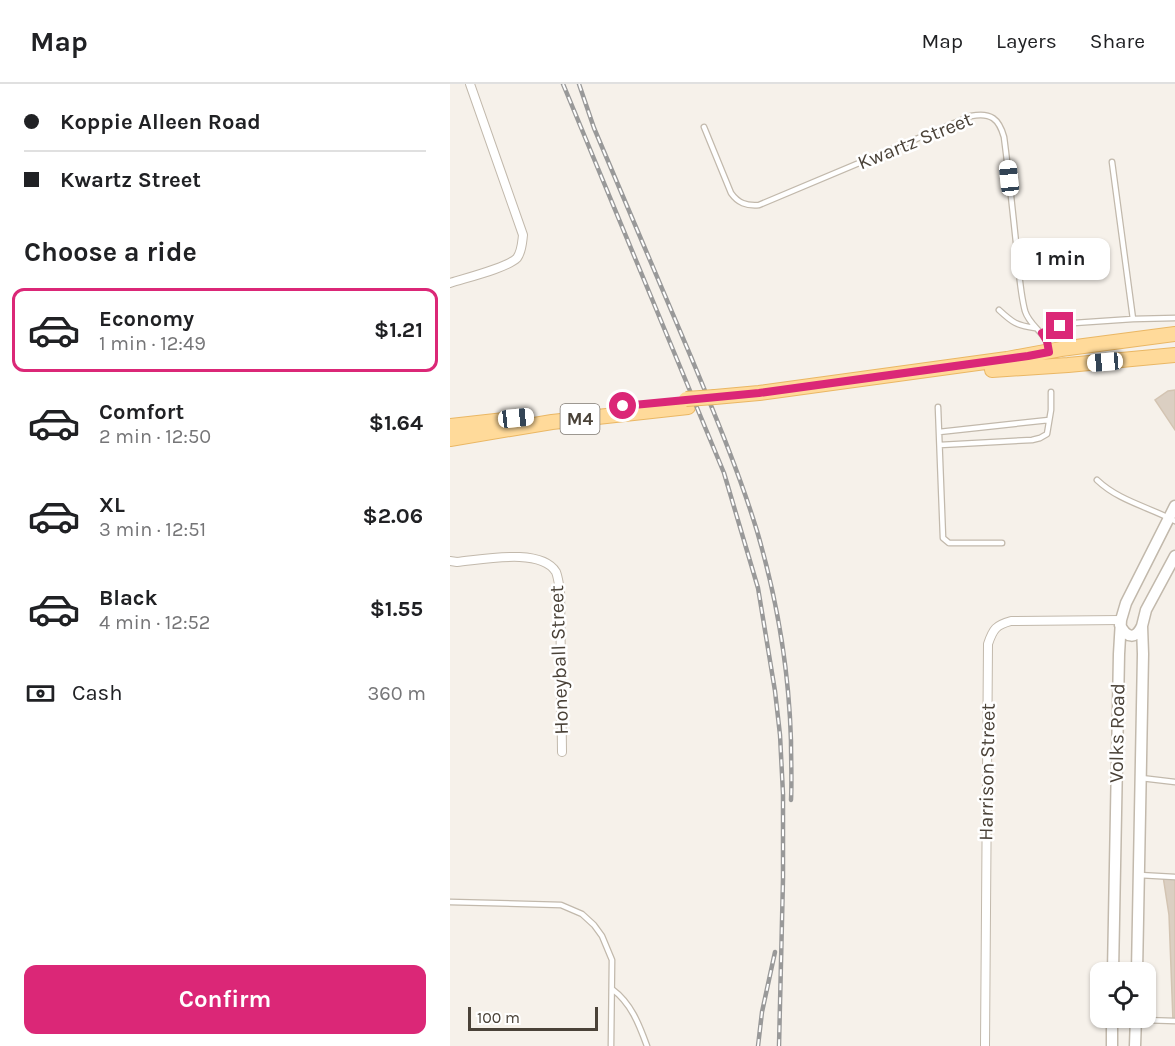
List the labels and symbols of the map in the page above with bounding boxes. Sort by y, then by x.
street label: Kwartz Street [854,107,976,174]
car [998,159,1020,197]
callout: 1 min [1010,239,1110,281]
route end [1046,312,1073,339]
car [1086,351,1124,373]
route start [609,392,636,419]
road number: M4 [560,404,600,434]
car [497,407,535,429]
street label: Honeyball Street [545,584,573,735]
street label: Volks Road [1105,683,1129,783]
street label: Harrison Street [974,702,1000,841]
scale bar [468,1004,598,1032]

